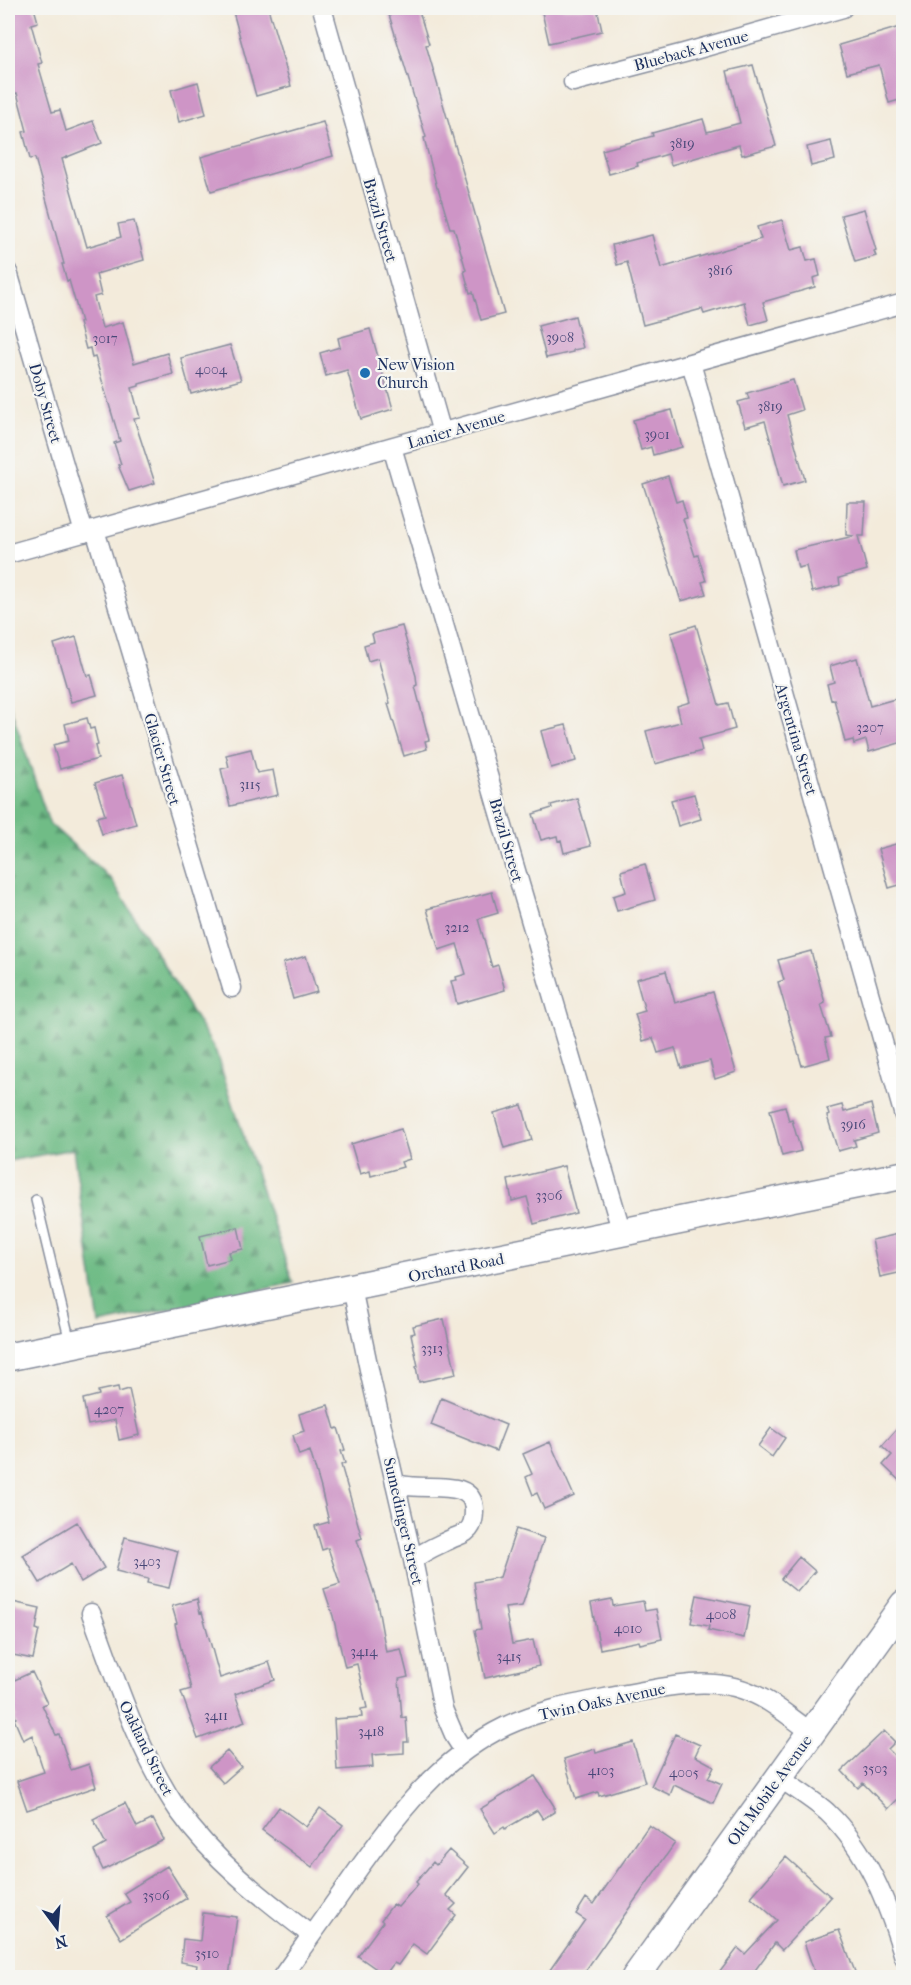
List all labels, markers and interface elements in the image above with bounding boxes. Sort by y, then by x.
street label: Blueback Avenue [632,26,751,75]
house number: 3819 [669,135,695,152]
street label: Brazil Street [359,176,402,265]
house number: 3816 [707,262,733,279]
house number: 3908 [546,329,574,346]
house number: 3017 [92,330,118,347]
place label: New Vision Church [377,355,456,392]
street label: Doby Street [25,361,66,446]
house number: 4004 [195,361,228,378]
marker: New Vision Church [358,366,372,380]
house number: 3819 [757,398,783,415]
street label: Lanier Avenue [405,406,507,453]
house number: 3901 [644,426,670,443]
street label: Argentina Street [771,680,822,798]
street label: Glacier Street [140,711,185,808]
house number: 3207 [856,719,884,736]
house number: 3115 [239,776,261,793]
street label: Brazil Street [485,796,528,885]
house number: 3212 [444,919,470,936]
house number: 3916 [840,1116,866,1133]
house number: 3306 [536,1187,563,1204]
street label: Orchard Road [407,1249,506,1286]
house number: 3313 [421,1340,443,1357]
house number: 4207 [94,1401,124,1418]
street label: Sumedinger Street [380,1456,427,1587]
house number: 3403 [133,1553,161,1570]
house number: 4008 [706,1606,736,1623]
house number: 4010 [614,1620,642,1637]
house number: 3414 [350,1643,378,1660]
house number: 3415 [497,1648,522,1665]
street label: Twin Oaks Avenue [537,1679,667,1724]
street label: Oakland Street [115,1697,178,1799]
house number: 3411 [204,1707,228,1724]
house number: 3418 [358,1723,384,1740]
street label: Old Mobile Avenue [723,1731,816,1849]
house number: 3503 [862,1760,888,1777]
house number: 4103 [588,1762,614,1779]
house number: 4005 [669,1764,699,1781]
house number: 3506 [142,1887,170,1904]
north arrow [27,1898,87,1958]
text: N [52,1931,69,1953]
house number: 3510 [195,1945,219,1962]

